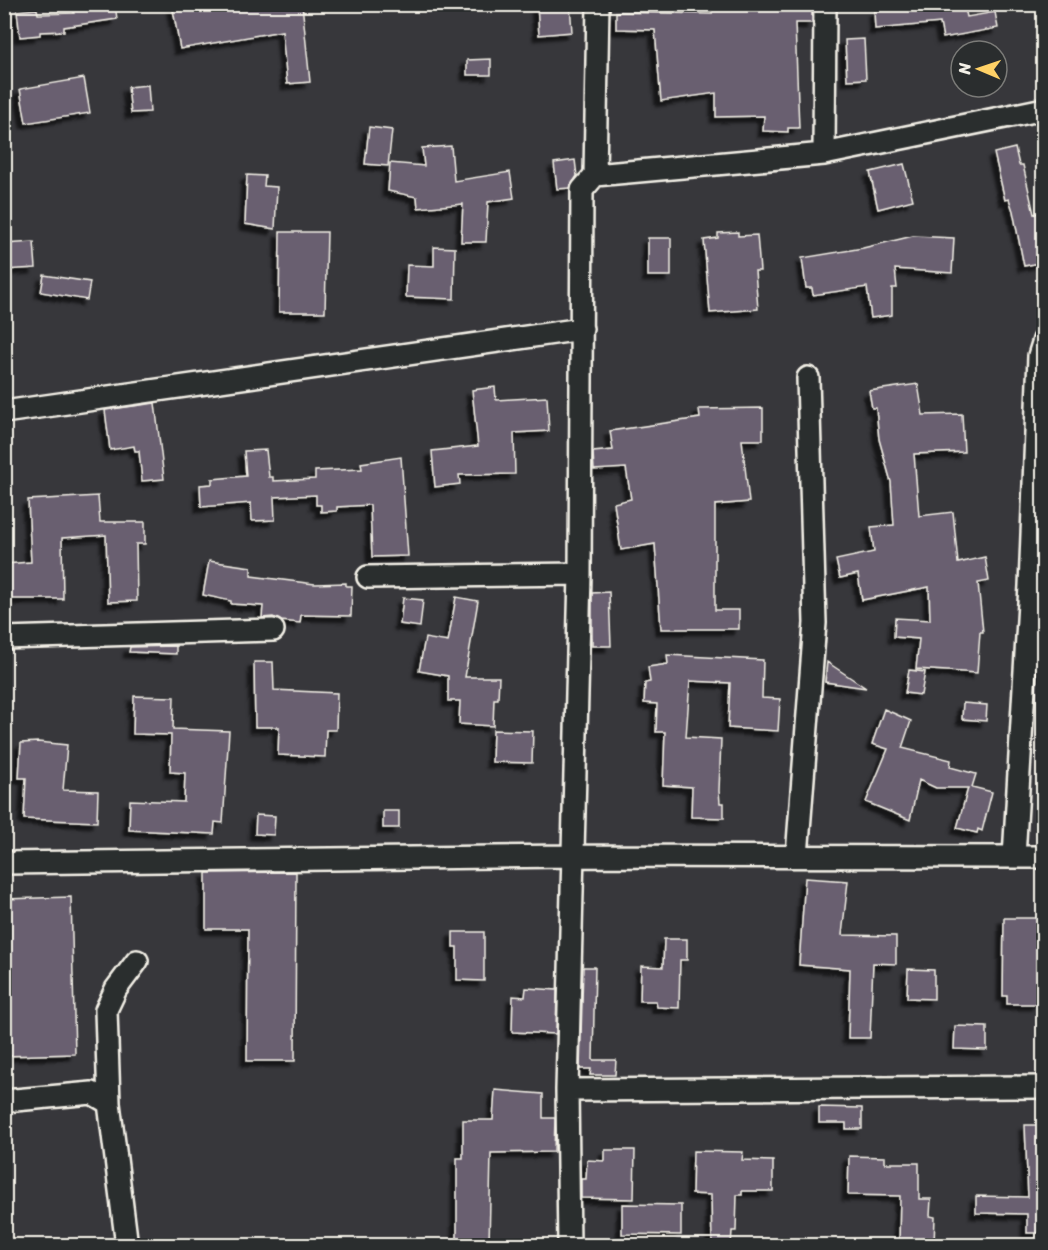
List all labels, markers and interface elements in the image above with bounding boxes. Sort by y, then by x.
north arrow [949,39,1009,99]
text: N [950,62,979,76]

